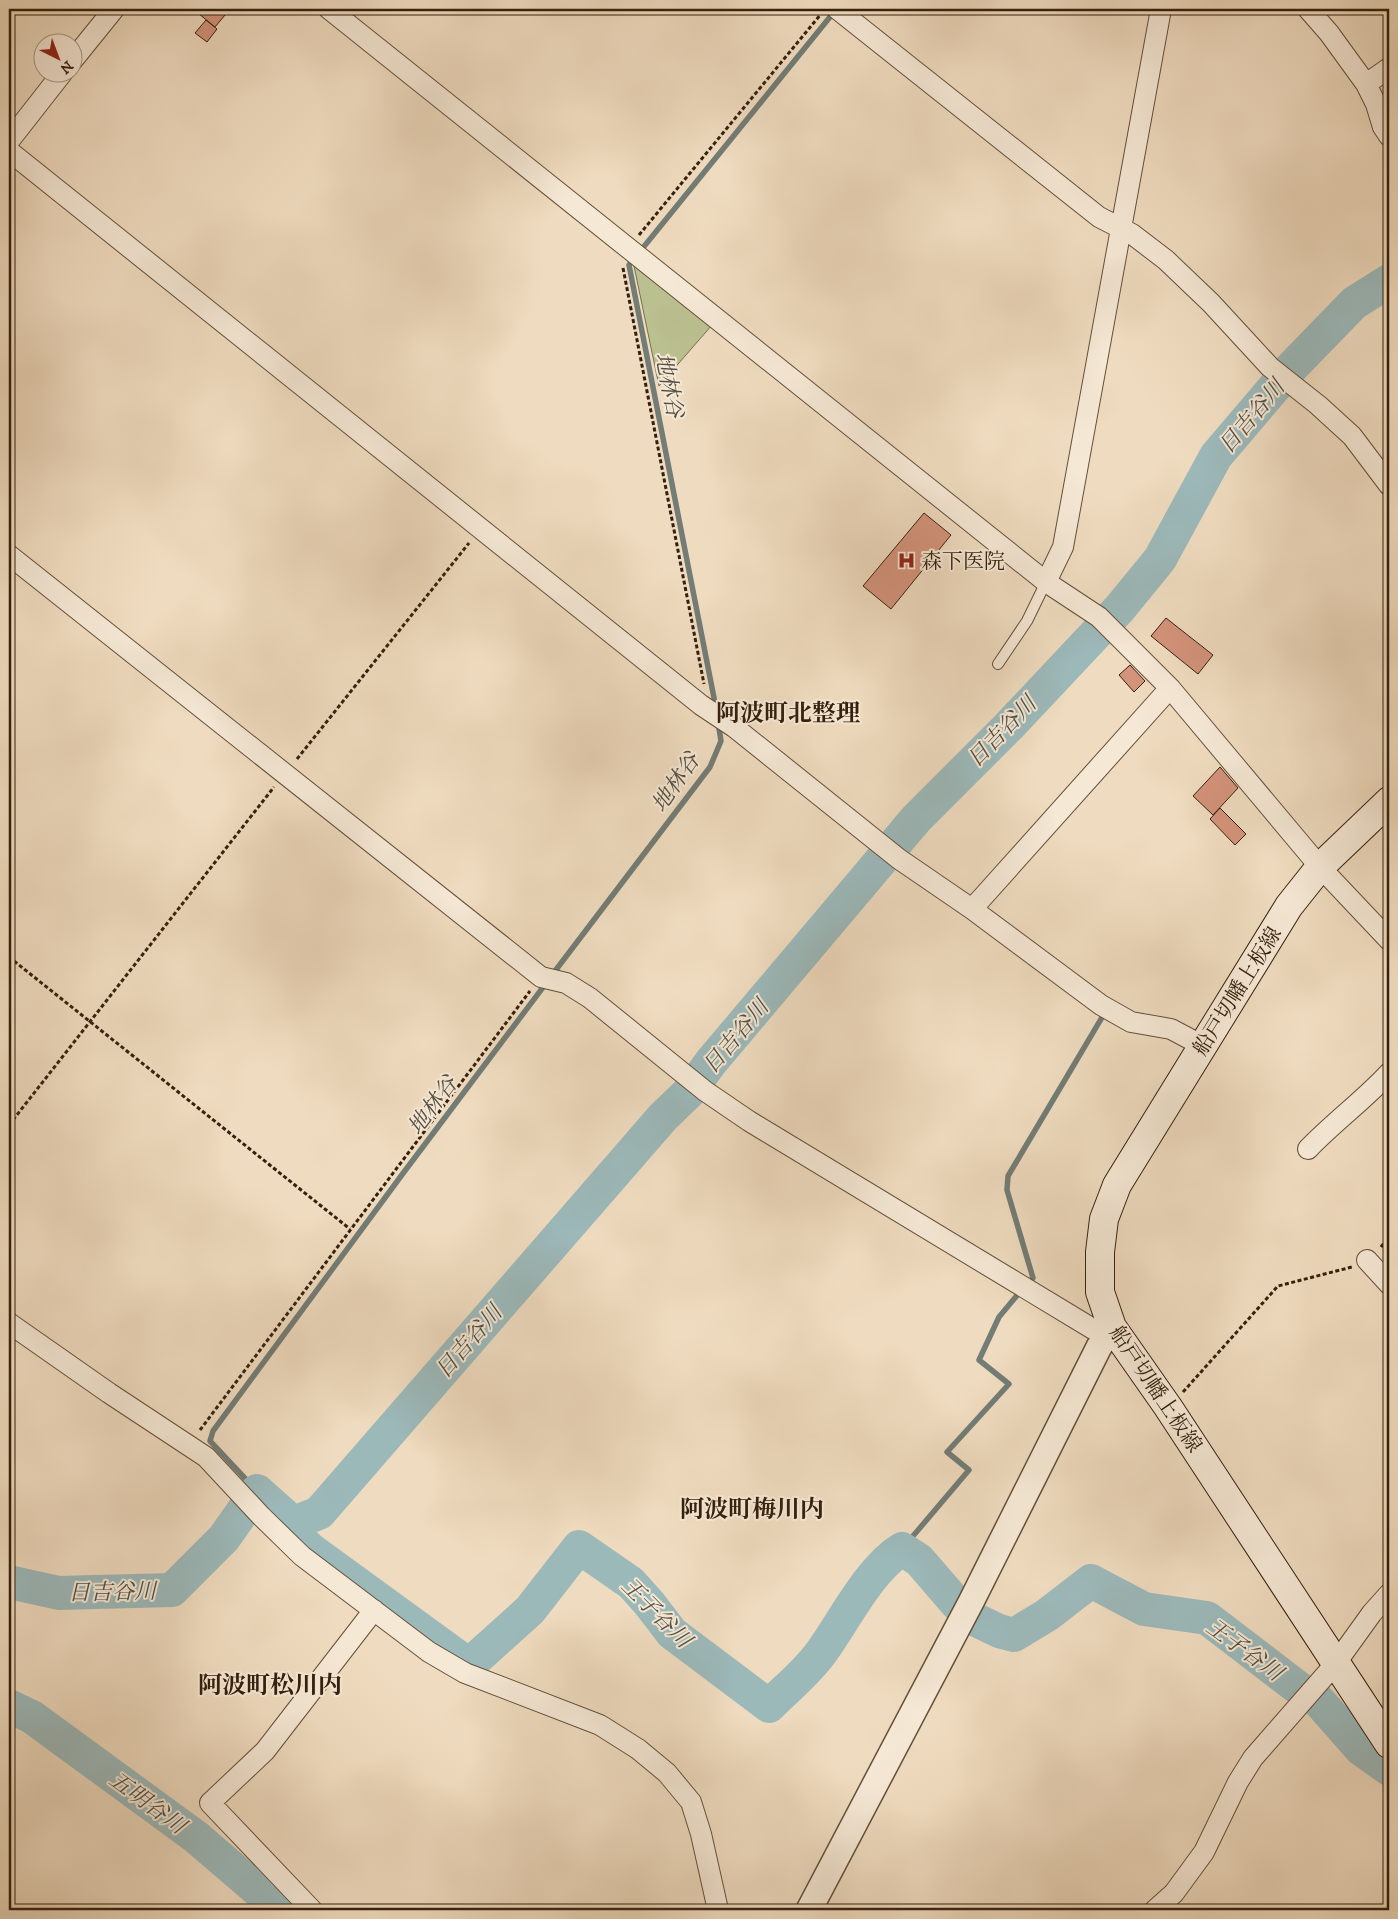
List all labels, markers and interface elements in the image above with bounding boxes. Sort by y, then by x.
north arrow [32,32,82,82]
text: N [55,56,76,78]
water label: 地林谷 [649,350,688,422]
water label: 日吉谷川 [1214,373,1292,459]
place label: 森下医院 [921,549,1005,575]
hospital icon: 森下医院 [897,551,917,571]
water label: 日吉谷川 [962,690,1044,773]
district label: 阿波町北整理 [716,699,860,729]
water label: 地林谷 [646,746,707,818]
street label: 船戸切幡上板線 [1188,922,1288,1061]
water label: 日吉谷川 [698,993,776,1079]
water label: 地林谷 [403,1070,465,1140]
water label: 日吉谷川 [430,1298,509,1384]
street label: 船戸切幡上板線 [1103,1321,1207,1458]
district label: 阿波町梅川内 [680,1495,824,1525]
water label: 王子谷川 [615,1572,698,1655]
water label: 日吉谷川 [68,1578,158,1607]
water label: 王子谷川 [1201,1613,1289,1688]
district label: 阿波町松川内 [198,1671,342,1701]
water label: 五明谷川 [104,1766,192,1841]

